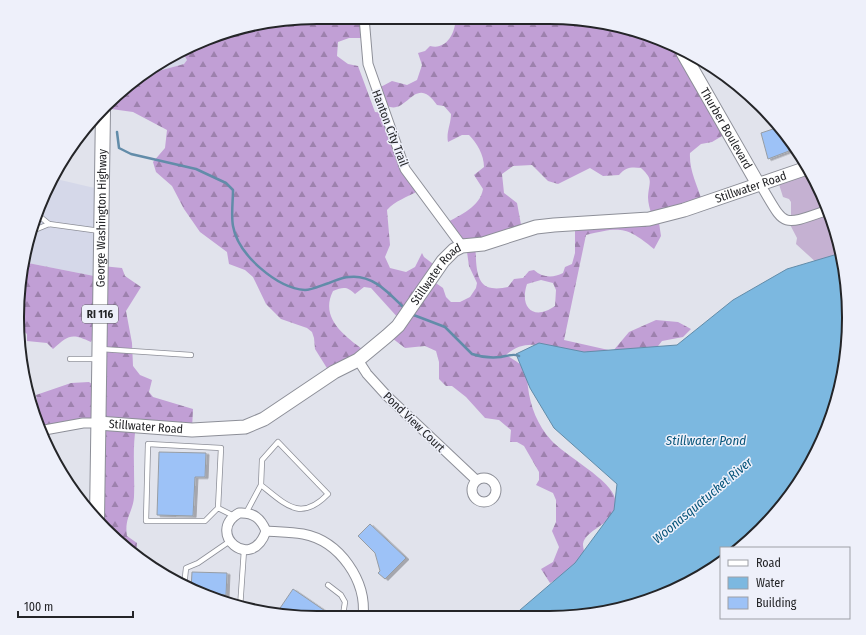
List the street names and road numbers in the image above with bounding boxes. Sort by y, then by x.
street label: Thurber Boulevard [697,85,755,172]
street label: Hanton City Trail [369,88,411,168]
street label: George Washington Highway [93,148,109,287]
street label: Stillwater Road [713,169,788,206]
street label: Stillwater Road [408,241,463,308]
road number: RI 116 [82,305,118,323]
street label: Pond View Court [380,389,448,455]
street label: Stillwater Road [108,417,184,436]

